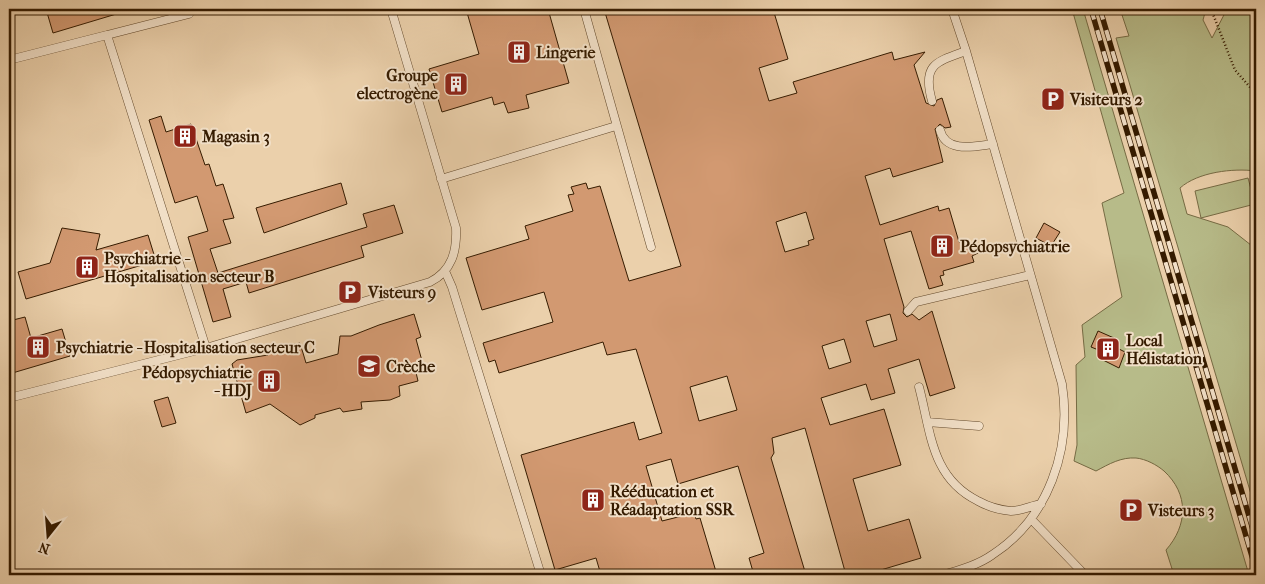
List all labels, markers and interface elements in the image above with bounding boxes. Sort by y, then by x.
building icon: Lingerie [506,39,532,65]
place label: Lingerie [536,43,596,63]
place label: Groupe electrogène [357,66,438,104]
building icon: Groupe electrogène [443,71,469,97]
parking icon: Visiteurs 2 [1040,86,1066,112]
place label: Visiteurs 2 [1069,90,1143,109]
building icon: Magasin 3 [172,123,198,149]
place label: Magasin 3 [201,127,270,147]
building icon: Pédopsychiatrie [929,233,955,259]
place label: Pédopsychiatrie [960,237,1070,257]
place label: Psychiatrie - Hospitalisation secteur B [104,249,274,287]
building icon: Psychiatrie - Hospitalisation secteur B [74,254,100,280]
parking icon: Visteurs 9 [337,279,363,305]
place label: Visteurs 9 [367,283,436,303]
place label: Local Hélistation [1126,331,1203,368]
building icon: Psychiatrie - Hospitalisation secteur C [25,334,51,360]
building icon: Local Hélistation [1095,336,1121,362]
place label: Psychiatrie - Hospitalisation secteur C [56,338,315,358]
school or university icon: Crèche [356,353,382,379]
place label: Crèche [386,357,435,376]
place label: Pédopsychiatrie - HDJ [142,363,252,401]
building icon: Pédopsychiatrie - HDJ [256,368,282,394]
place label: Rééducation et Réadaptation SSR [610,482,735,520]
building icon: Rééducation et Réadaptation SSR [580,487,606,513]
parking icon: Visteurs 3 [1118,497,1144,523]
place label: Visteurs 3 [1147,501,1214,521]
north arrow [22,512,72,562]
text: N [36,538,52,558]

